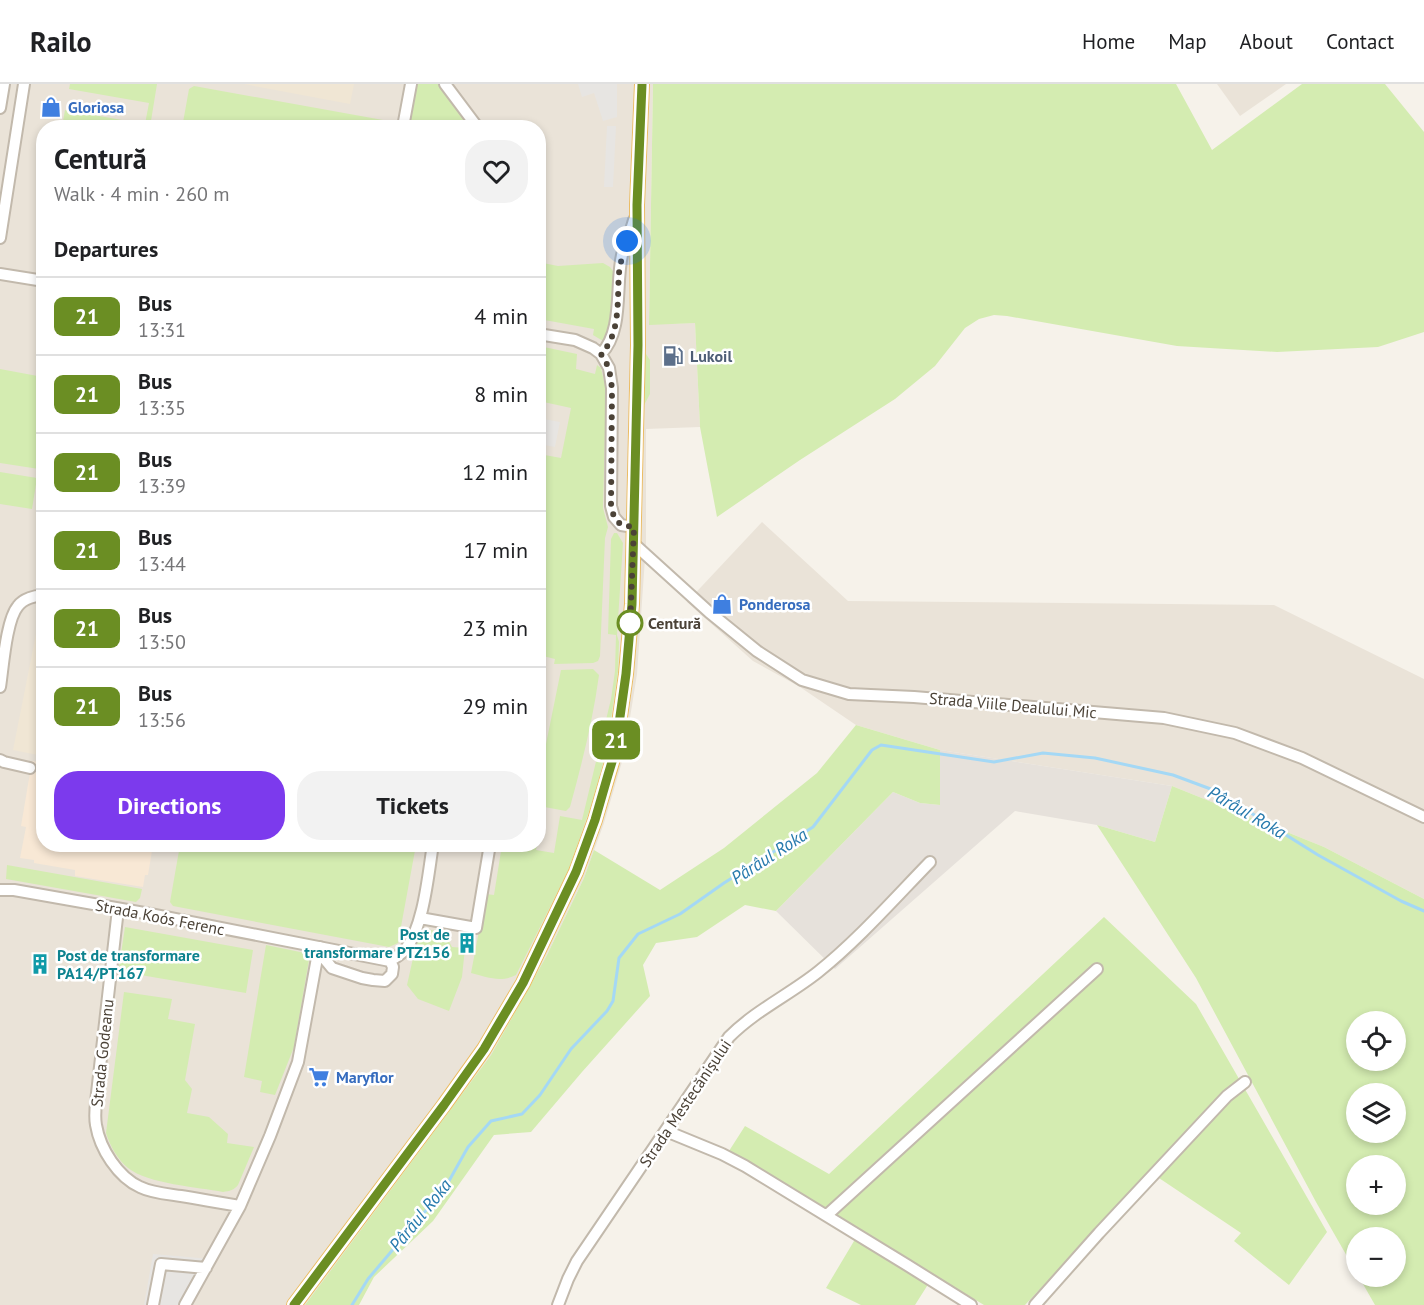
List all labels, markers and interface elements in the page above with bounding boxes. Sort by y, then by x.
text: Railo [30,23,92,60]
text: Home [1082,28,1135,55]
text: Map [1168,28,1207,55]
text: About [1240,28,1293,55]
text: Contact [1326,28,1394,55]
shop icon: Gloriosa [39,95,63,119]
place label: Gloriosa [68,97,124,117]
text: Centură [54,140,147,177]
button: heart [465,140,528,203]
text: Walk · 4 min · 260 m [54,181,230,207]
your location [612,226,642,256]
text: Departures [54,235,158,263]
text: Bus [138,289,172,317]
text: 4 min [474,302,528,330]
text: 21 [75,303,99,330]
text: 13:31 [138,317,186,343]
fuel station icon: Lukoil [661,344,685,368]
place label: Lukoil [690,346,732,366]
text: Bus [138,367,172,395]
text: 8 min [474,380,528,408]
text: 21 [75,381,99,408]
text: 13:35 [138,395,186,421]
text: Bus [138,445,172,473]
text: 12 min [462,458,528,486]
text: 21 [75,459,99,486]
text: 13:39 [138,473,186,499]
text: Bus [138,523,172,551]
text: 17 min [464,536,528,564]
text: 21 [75,537,99,564]
text: 13:44 [138,551,186,577]
shop icon: Ponderosa [710,592,734,616]
place label: Ponderosa [739,594,811,614]
text: Bus [138,601,172,629]
marker: Centură [617,610,643,636]
place label: Centură [648,613,701,633]
text: 23 min [462,614,528,642]
text: 21 [75,615,99,642]
text: 13:50 [138,629,186,655]
text: Bus [138,679,172,707]
street label: Strada Viile Dealului Mic [928,688,1098,722]
text: 29 min [462,692,528,720]
text: 21 [75,693,99,720]
text: 13:56 [138,707,186,733]
line badge: 21 [589,720,643,760]
text: 21 [604,727,628,754]
button: Directions [54,771,285,840]
button: Tickets [297,771,528,840]
water label: Pârâul Roka [1204,780,1290,844]
water label: Pârâul Roka [726,823,812,889]
street label: Strada Koós Ferenc [94,895,226,939]
place label: Post de transformare PTZ156 [304,924,450,962]
building icon: Post de transformare PTZ156 [455,931,479,955]
place label: Post de transformare PA14/PT167 [57,945,200,983]
building icon: Post de transformare PA14/PT167 [28,952,52,976]
street label: Strada Godeanu [86,998,118,1108]
map controls [1346,1011,1406,1287]
button: locate [1346,1011,1406,1071]
street label: Strada Mestecănișului [635,1035,735,1171]
supermarket icon: Maryflor [307,1065,331,1089]
place label: Maryflor [336,1067,394,1087]
button: layers [1346,1083,1406,1143]
button: + [1346,1155,1406,1215]
water label: Pârâul Roka [384,1174,456,1256]
button: − [1346,1227,1406,1287]

